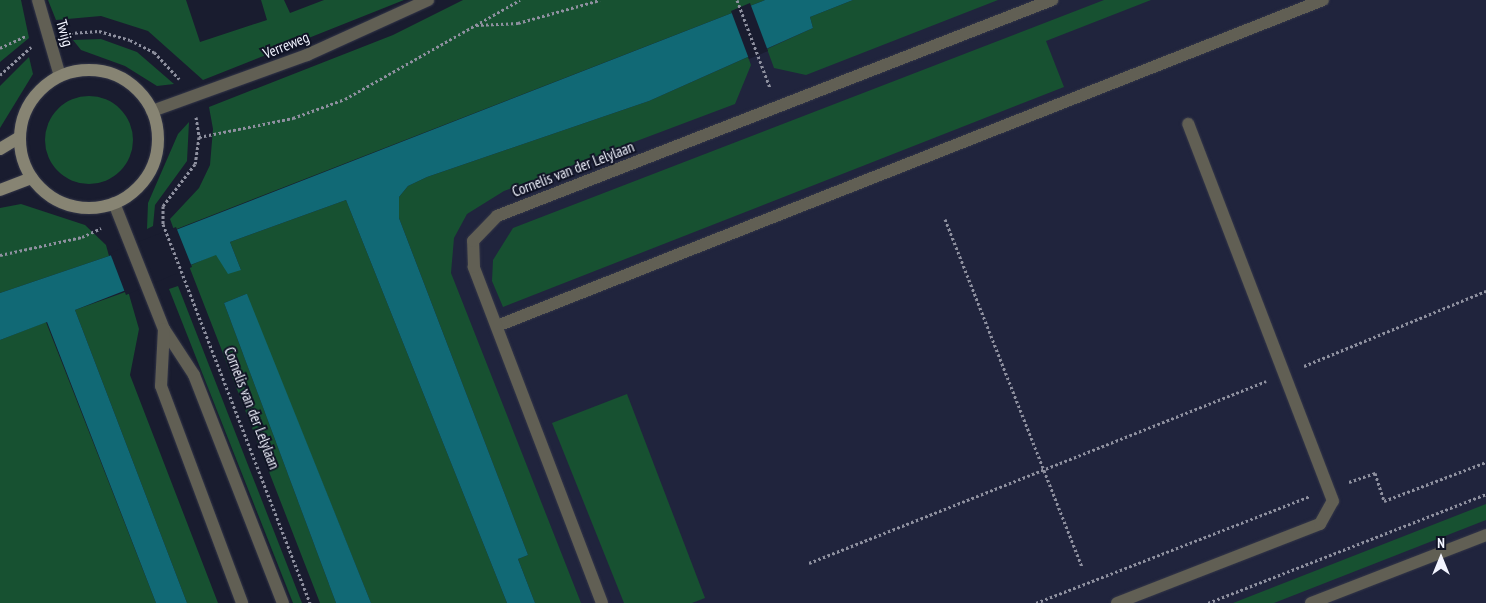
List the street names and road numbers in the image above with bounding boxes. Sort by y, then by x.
street label: Twijg [53,18,77,48]
street label: Verreweg [260,28,312,62]
street label: Cornelis van der Lelylaan [509,137,637,201]
street label: Cornelis van der Lelylaan [220,344,284,472]

